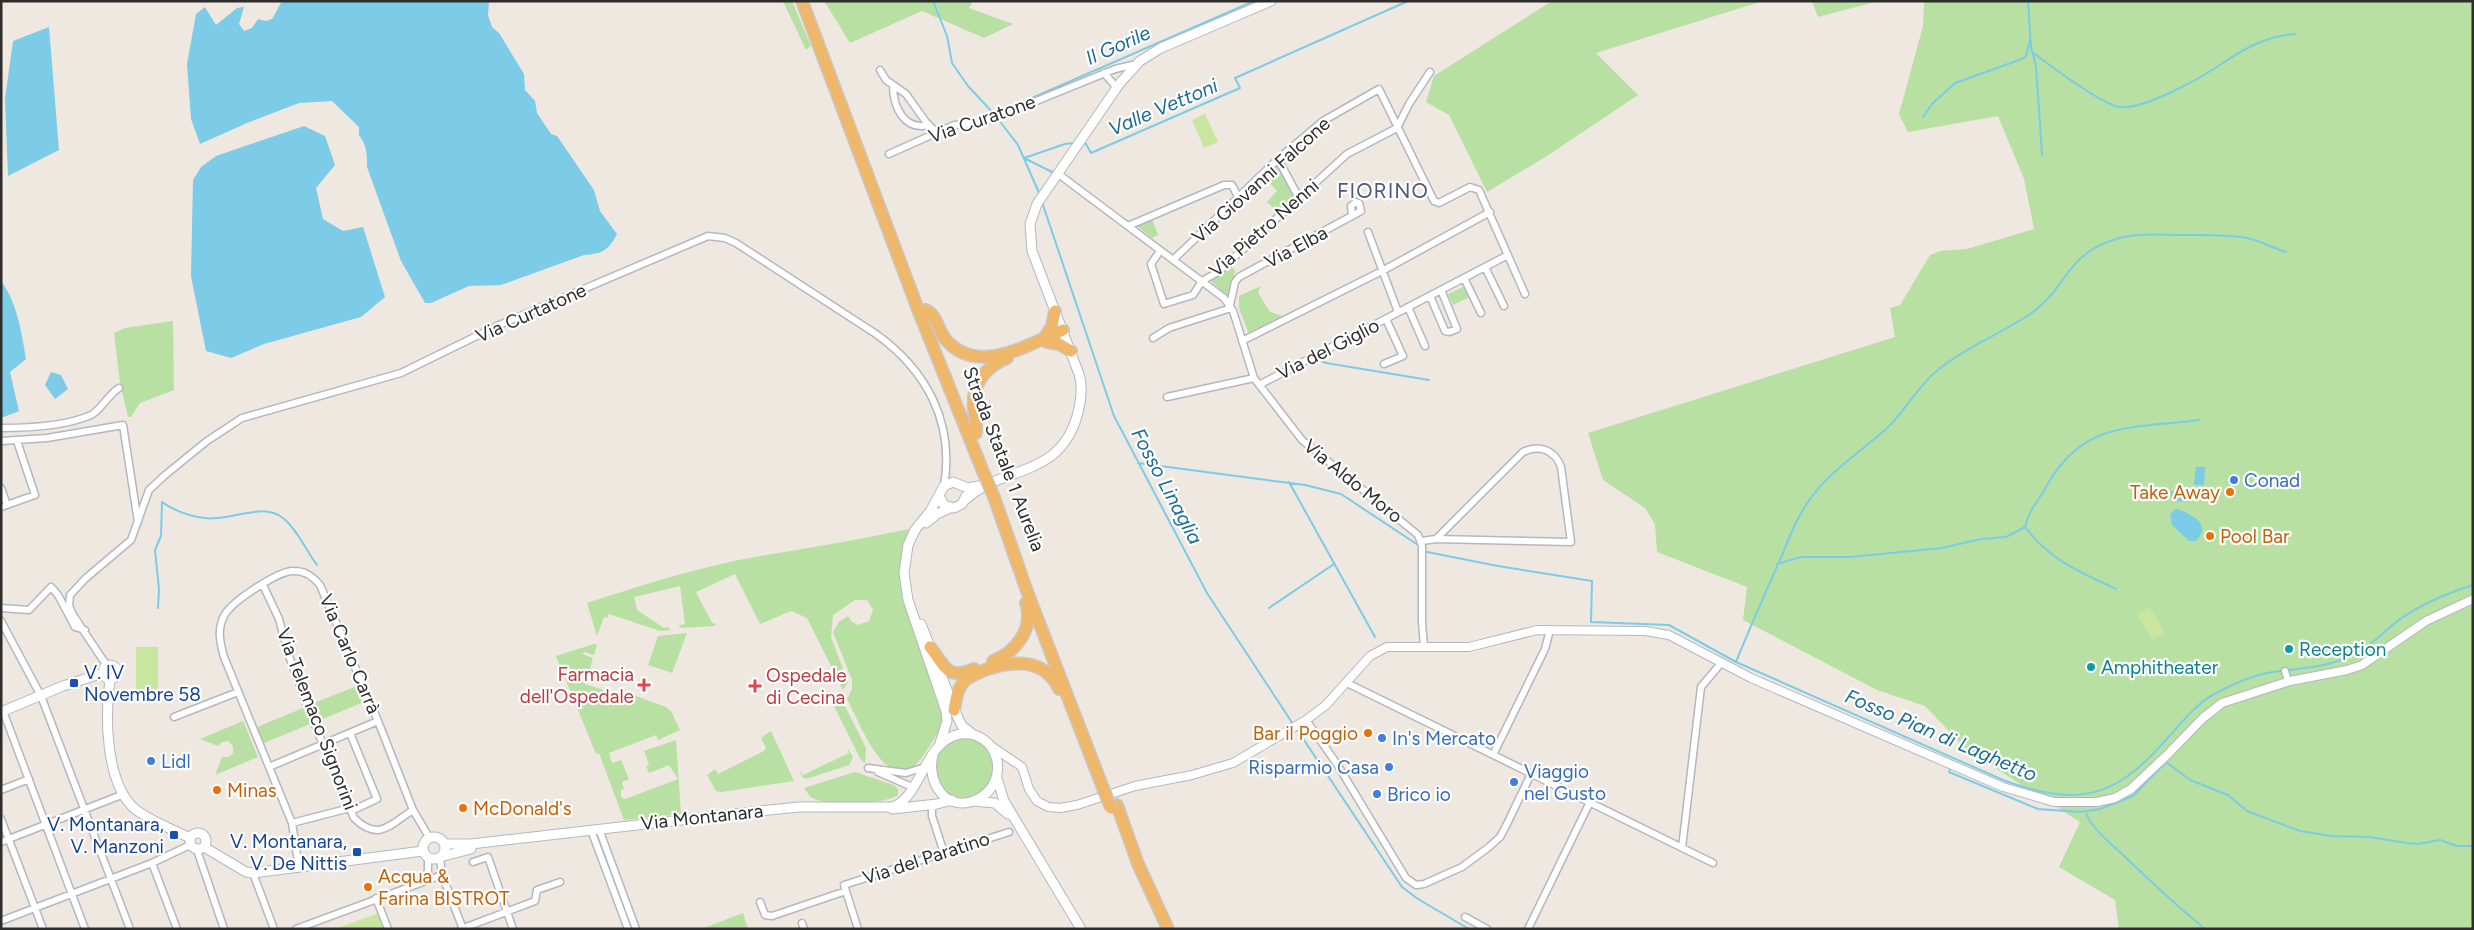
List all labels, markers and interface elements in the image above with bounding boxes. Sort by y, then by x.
water label: Il Gorile [1082,20,1154,70]
water label: Valle Vettoni [1105,73,1222,141]
street label: Via Curatone [926,90,1038,148]
street label: Via Giovanni Falcone [1187,112,1335,248]
street label: Via Pietro Nenni [1204,174,1324,282]
district label: FIORINO [1337,178,1429,203]
street label: Via Elba [1260,221,1332,273]
street label: Via Curtatone [472,278,590,348]
street label: Via del Giglio [1273,313,1383,385]
street label: Strada Statale 1 Aurelia [958,363,1050,555]
water label: Fosso Linaglia [1126,424,1208,548]
street label: Via Aldo Moro [1299,434,1407,528]
place label: Conad [2244,469,2300,492]
marker: Conad [2228,474,2240,486]
place label: Take Away [2130,481,2220,504]
marker: Take Away [2224,486,2236,498]
place label: Pool Bar [2220,525,2290,548]
marker: Pool Bar [2204,530,2216,542]
street label: Via Carlo Carrà [314,591,386,717]
street label: Via Telemaco Signorini [272,625,362,813]
place label: Reception [2299,638,2386,661]
marker: Reception [2283,643,2295,655]
place label: Amphitheater [2101,656,2219,679]
place label: V. IV Novembre 58 [84,661,201,706]
marker: Amphitheater [2085,661,2097,673]
place label: Farmacia dell'Ospedale [520,663,634,708]
place label: Ospedale di Cecina [766,664,847,709]
marker: V. IV Novembre 58 [68,677,80,689]
marker: Farmacia dell'Ospedale [638,679,650,691]
marker: Ospedale di Cecina [748,679,762,693]
water label: Fosso Pian di Laghetto [1841,684,2041,786]
place label: Bar il Poggio [1253,722,1358,745]
marker: Bar il Poggio [1362,727,1374,739]
place label: In's Mercato [1392,727,1496,750]
marker: In's Mercato [1376,732,1388,744]
place label: Lidl [161,750,191,773]
marker: Lidl [145,755,157,767]
place label: Risparmio Casa [1248,756,1379,779]
place label: Viaggio nel Gusto [1524,760,1606,805]
marker: Risparmio Casa [1383,761,1395,773]
marker: Viaggio nel Gusto [1508,776,1520,788]
place label: Minas [227,779,277,802]
place label: Brico io [1387,783,1451,806]
marker: Minas [211,784,223,796]
marker: Brico io [1371,788,1383,800]
place label: McDonald's [473,797,572,820]
street label: Via Montanara [640,799,764,835]
marker: McDonald's [457,802,469,814]
place label: V. Montanara, V. Manzoni [47,813,164,858]
street label: Via del Paratino [860,827,992,889]
marker: V. Montanara, V. Manzoni [168,829,180,841]
place label: V. Montanara, V. De Nittis [230,830,347,875]
marker: V. Montanara, V. De Nittis [351,846,363,858]
place label: Acqua & Farina BISTROT [378,865,510,910]
marker: Acqua & Farina BISTROT [362,881,374,893]

